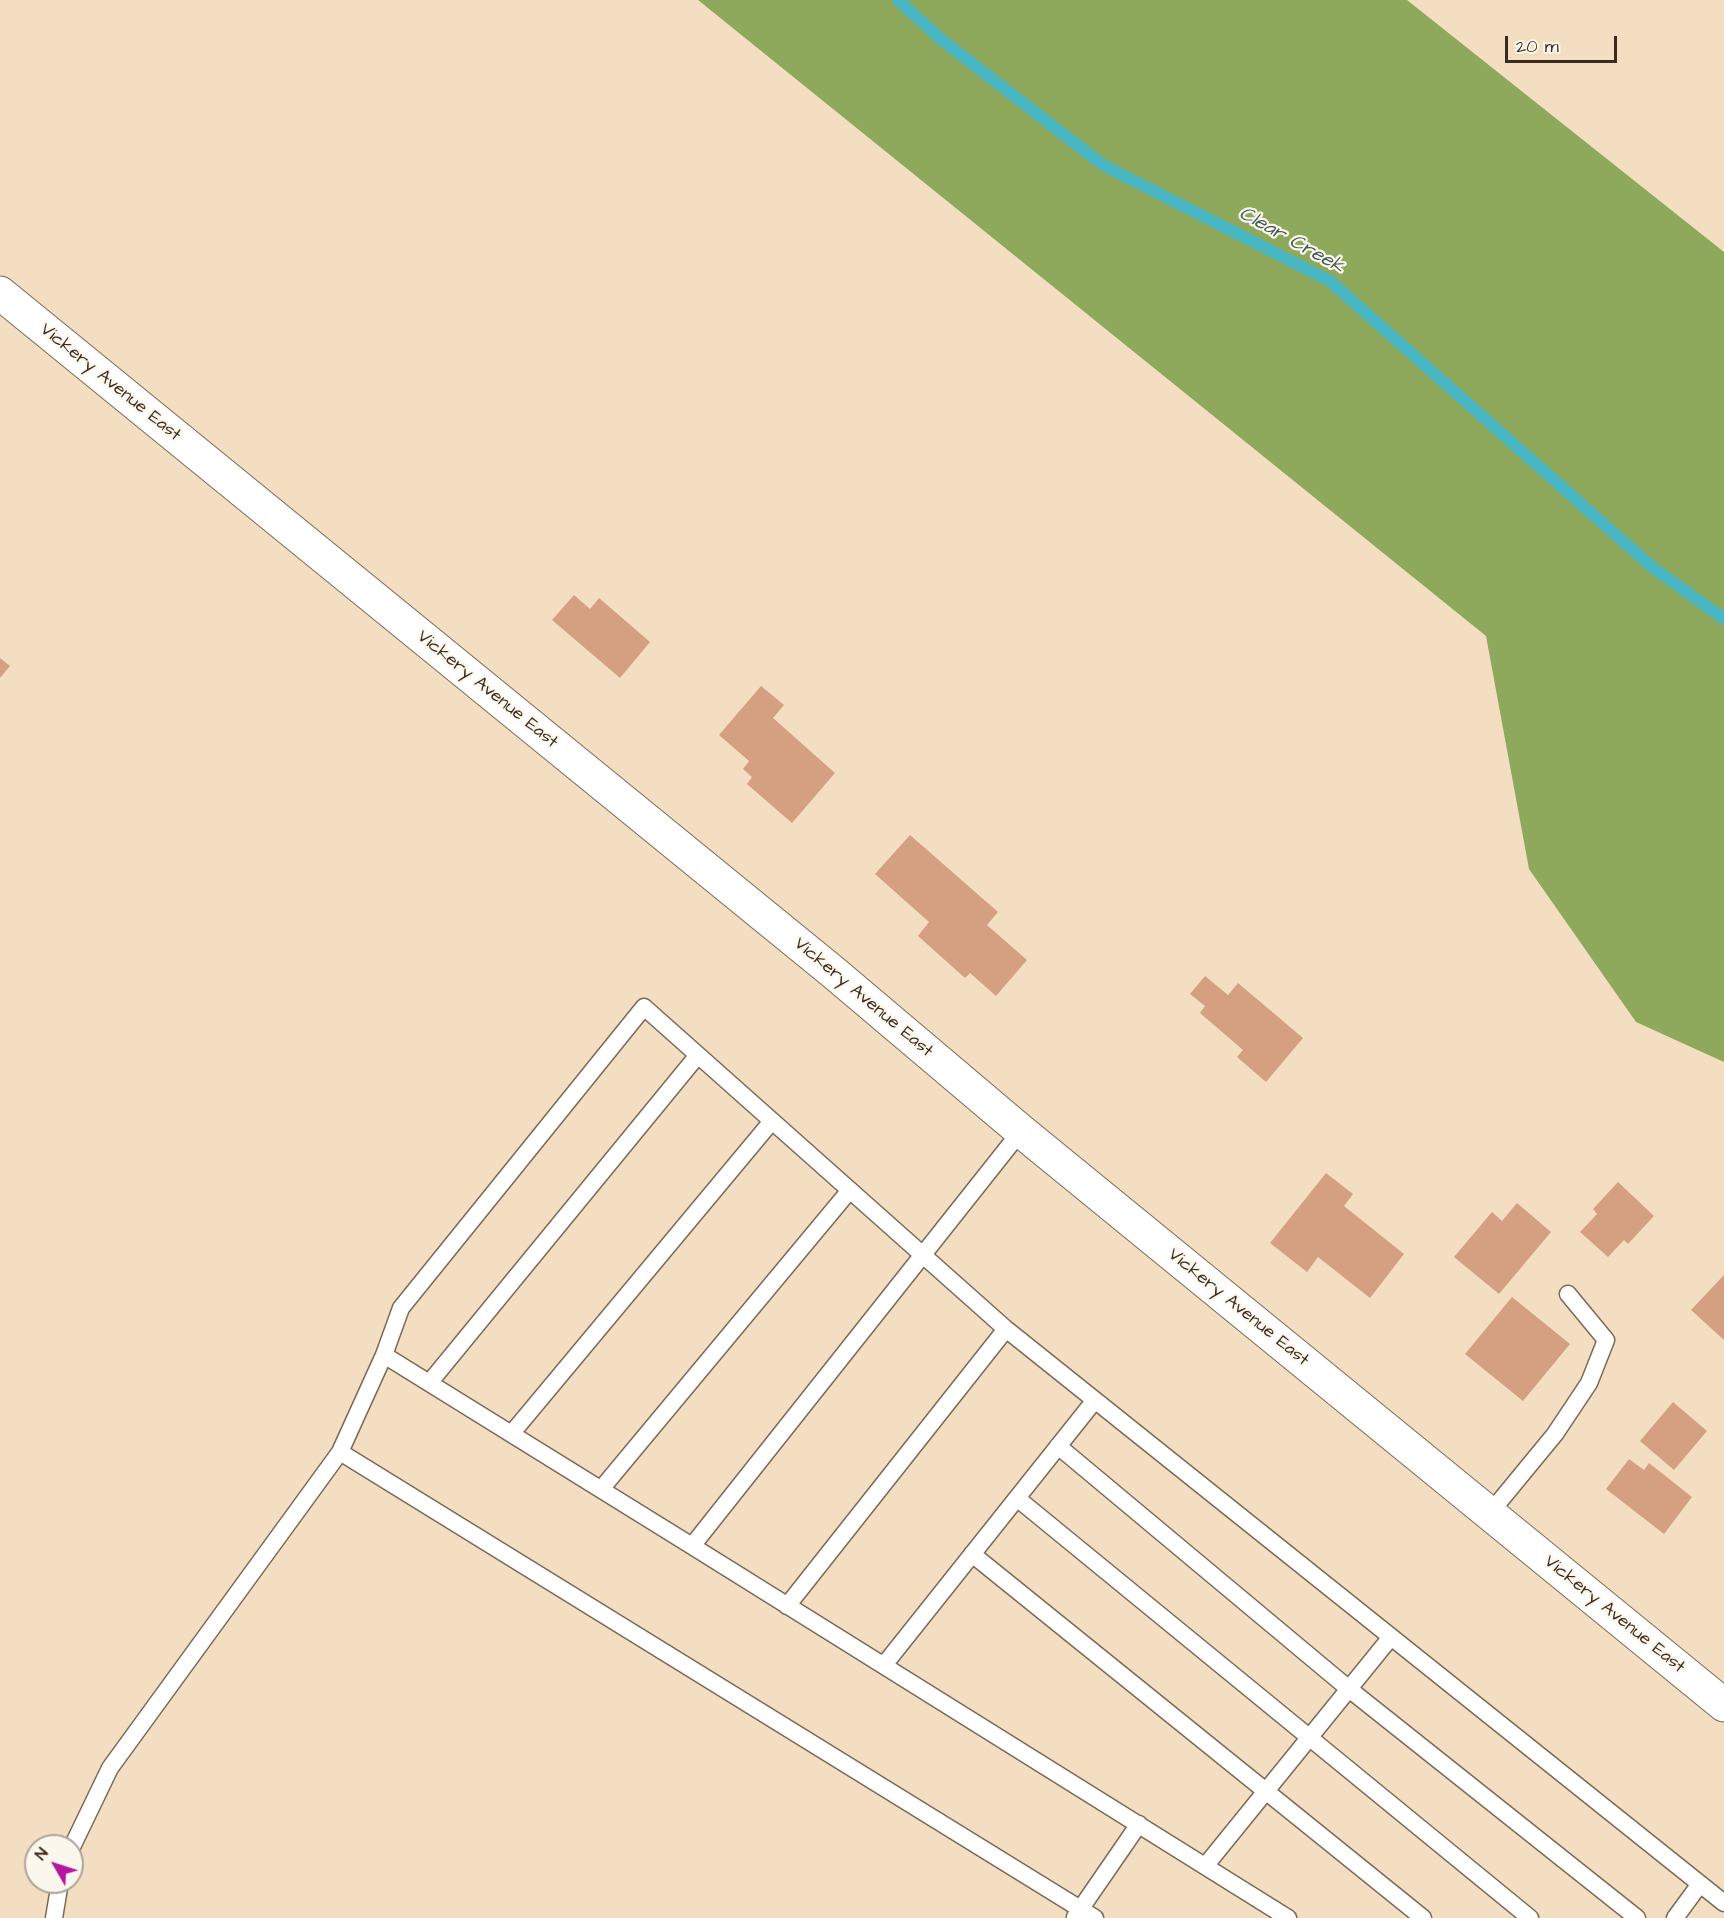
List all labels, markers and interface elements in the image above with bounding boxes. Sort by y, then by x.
scale bar [1508,24,1620,62]
text: 20 m [1516,34,1559,59]
water label: Clear Creek [1234,202,1348,280]
street label: Vickery Avenue East [35,320,185,446]
street label: Vickery Avenue East [412,627,562,753]
street label: Vickery Avenue East [789,933,937,1063]
street label: Vickery Avenue East [1163,1245,1313,1371]
street label: Vickery Avenue East [1539,1552,1689,1678]
north arrow [24,1834,84,1894]
text: N [30,1843,53,1865]

